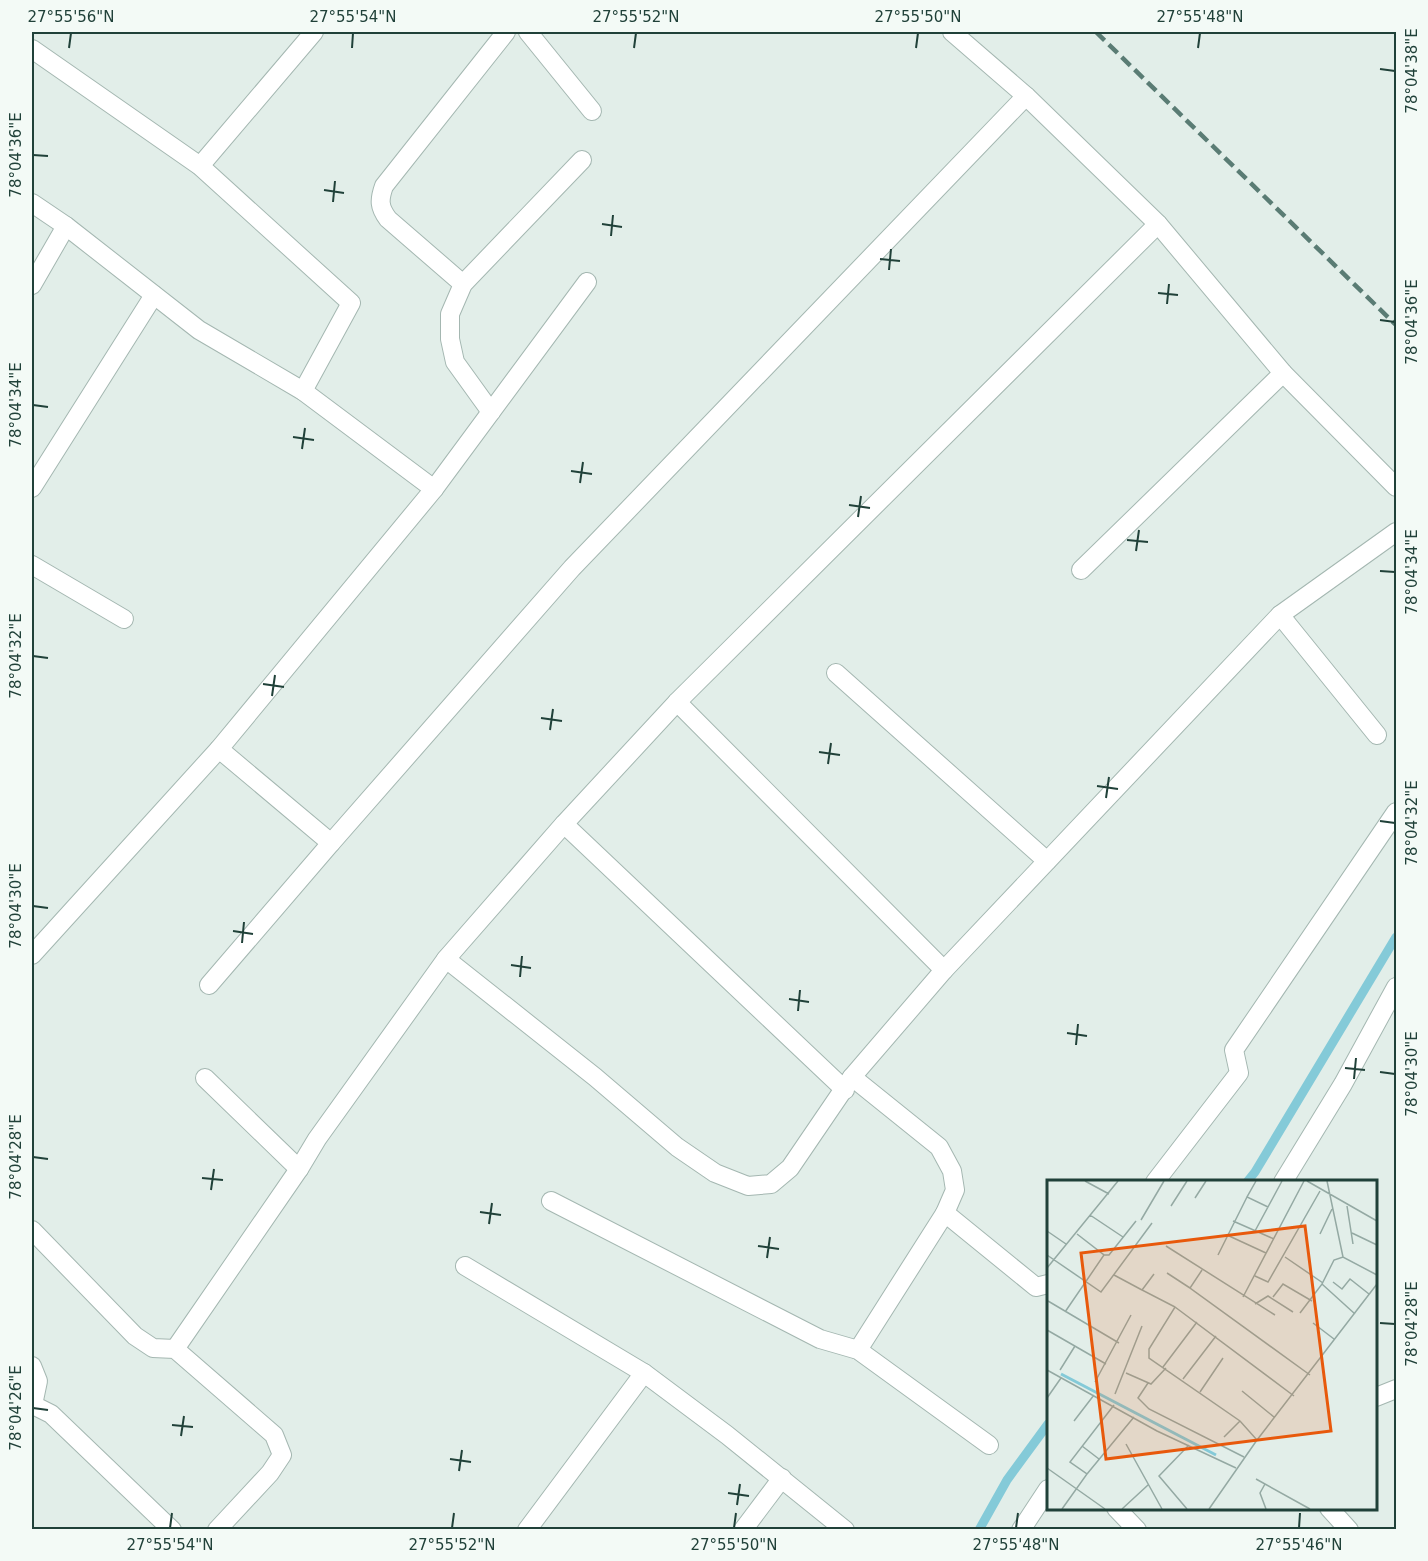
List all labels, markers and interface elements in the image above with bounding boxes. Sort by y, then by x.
text: 27°55'56"N [27,8,115,26]
text: 27°55'54"N [309,8,397,26]
text: 27°55'52"N [592,8,680,26]
text: 27°55'50"N [874,8,962,26]
text: 27°55'48"N [1156,8,1244,26]
text: 78°04'38"E [1403,28,1421,114]
text: 78°04'36"E [7,112,25,198]
text: 78°04'36"E [1403,279,1421,365]
text: 78°04'34"E [7,362,25,448]
text: 78°04'34"E [1403,529,1421,615]
text: 78°04'32"E [7,613,25,699]
text: 78°04'32"E [1403,780,1421,866]
text: 78°04'30"E [7,863,25,949]
text: 78°04'30"E [1403,1031,1421,1117]
text: 78°04'28"E [7,1114,25,1200]
inset map [1047,1180,1377,1510]
text: 78°04'28"E [1403,1281,1421,1367]
text: 78°04'26"E [7,1365,25,1451]
text: 27°55'54"N [126,1536,214,1554]
text: 27°55'52"N [408,1536,496,1554]
text: 27°55'50"N [690,1536,778,1554]
text: 27°55'48"N [972,1536,1060,1554]
text: 27°55'46"N [1255,1536,1343,1554]

